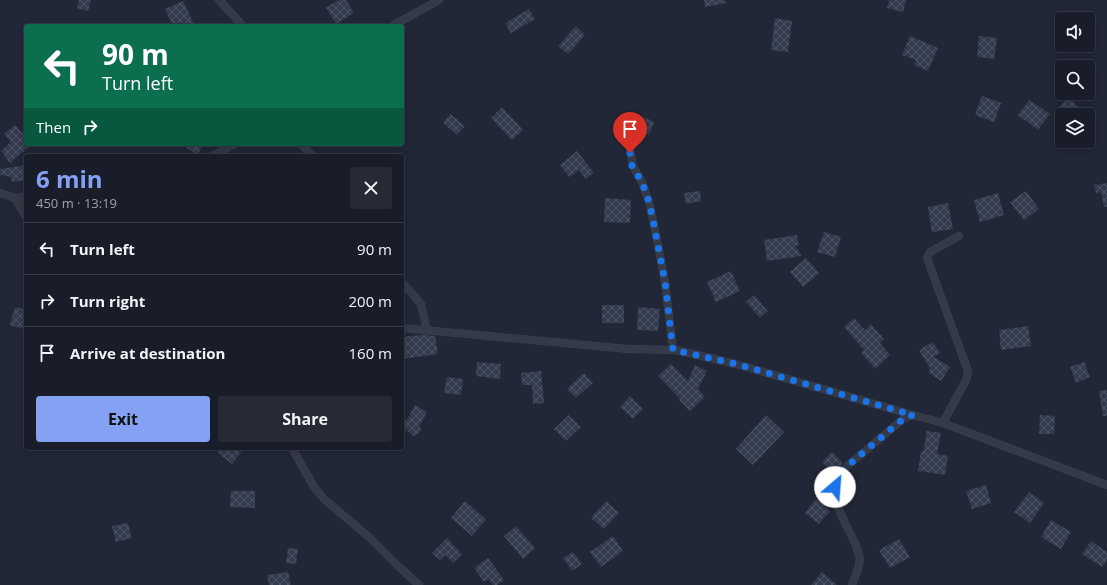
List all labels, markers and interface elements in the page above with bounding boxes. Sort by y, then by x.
map controls [1055,12,1095,148]
button: sound [1055,12,1095,52]
text: 90 m [102,35,169,73]
icon: left [36,40,88,92]
button: search [1055,60,1095,100]
text: Turn left [102,71,173,95]
button: layers [1055,108,1095,148]
pin [613,112,647,153]
icon: right [79,116,101,138]
text: Then [36,117,71,137]
icon: arrive [619,118,641,140]
text: 6 min [36,162,103,195]
button: close [350,167,392,209]
text: 450 m · 13:19 [36,194,117,212]
icon: left [36,238,58,260]
text: Turn left [70,239,135,259]
text: 90 m [357,239,392,259]
icon: right [36,290,58,312]
text: Turn right [70,291,145,311]
text: 200 m [348,291,392,311]
icon: arrive [36,342,58,364]
text: Arrive at destination [70,343,225,363]
text: 160 m [348,343,392,363]
button: Exit [36,396,210,442]
button: Share [218,396,392,442]
position arrow [814,466,856,508]

